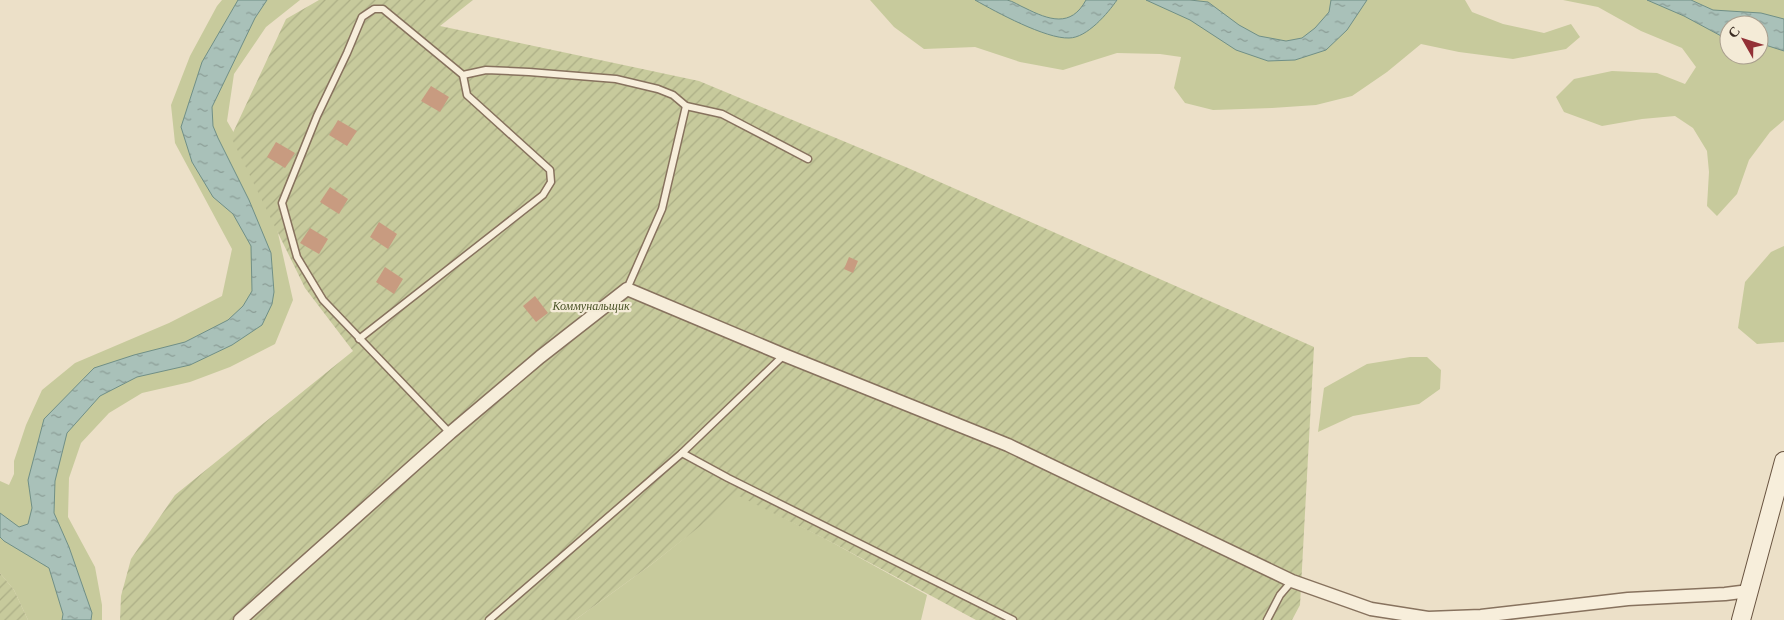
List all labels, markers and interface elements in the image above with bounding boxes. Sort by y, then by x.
north arrow [1719,15,1769,65]
text: С [1724,22,1744,41]
park label: Коммунальщик [551,298,630,313]

